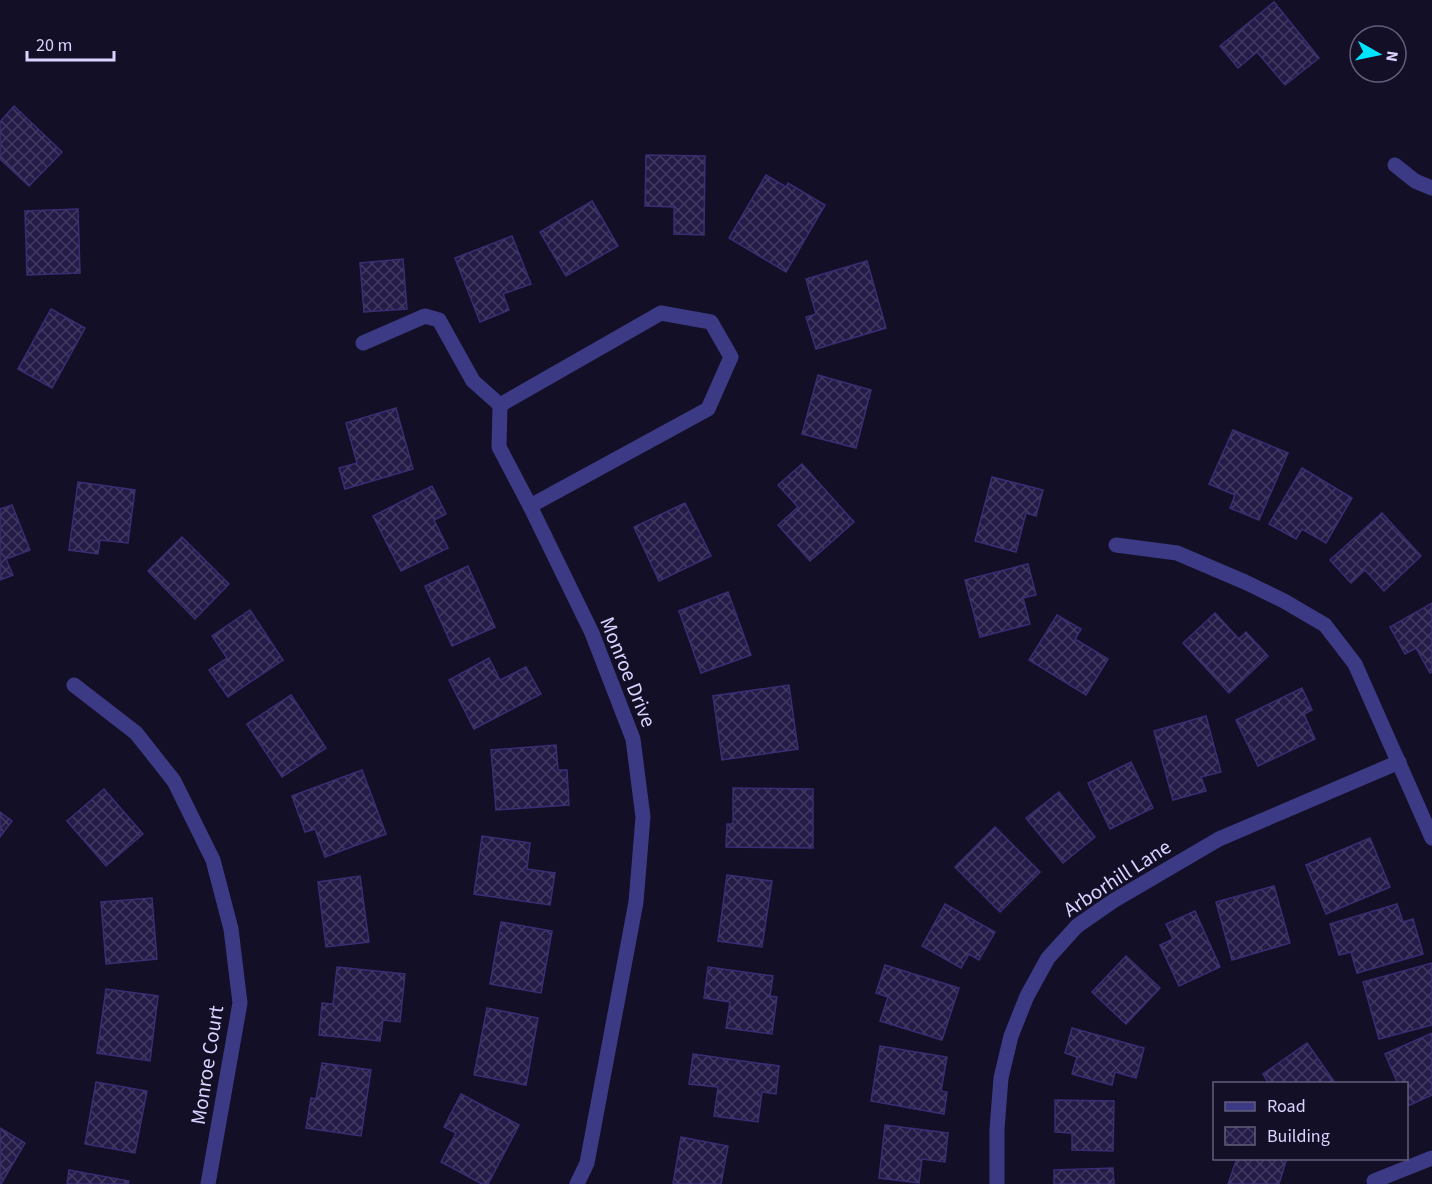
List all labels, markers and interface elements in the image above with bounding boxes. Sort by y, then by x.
scale bar [27,24,114,62]
north arrow [1348,24,1408,84]
text: 20 m [36,33,72,58]
text: N [1380,49,1404,63]
street label: Monroe Drive [592,612,664,732]
street label: Arborhill Lane [1057,832,1177,924]
street label: Monroe Court [183,1003,231,1127]
legend [1213,1082,1408,1160]
text: Road [1267,1094,1306,1119]
text: Building [1267,1124,1330,1149]

